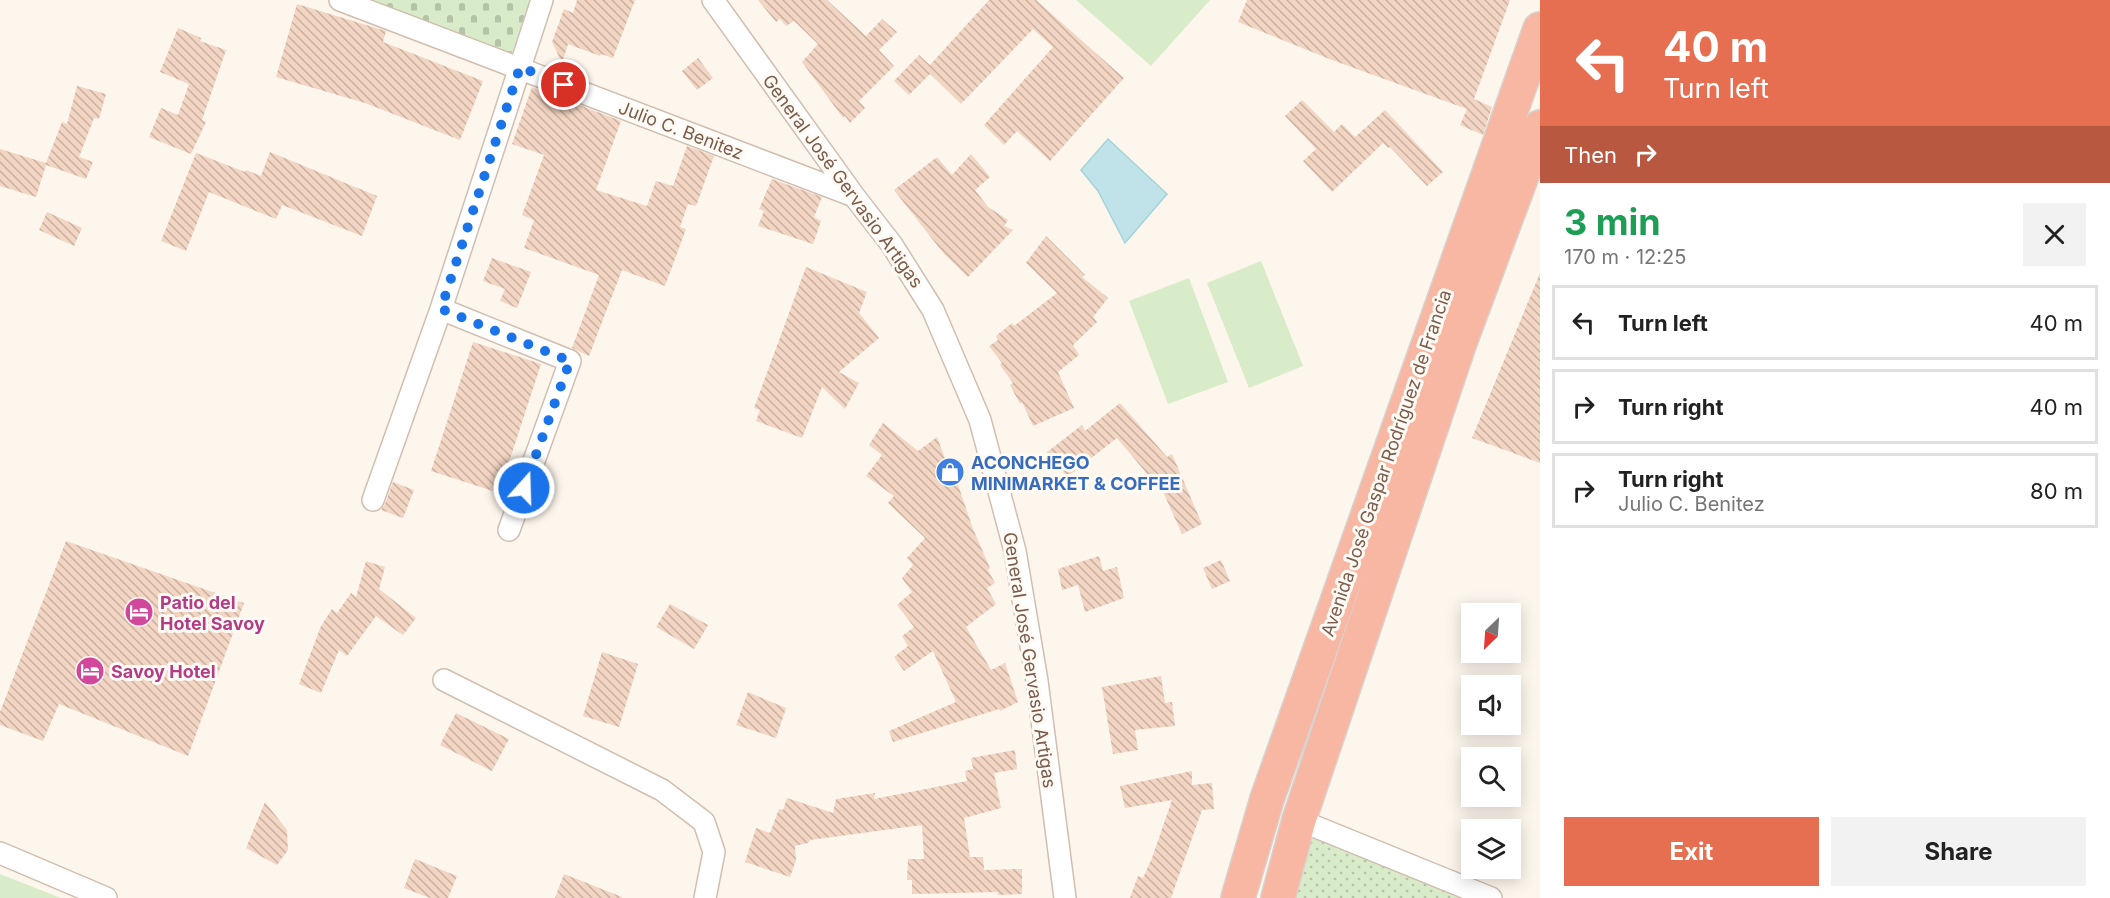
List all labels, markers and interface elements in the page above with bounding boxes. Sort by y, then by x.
text: 40 m [1663,21,1768,72]
icon: left [1564,24,1642,102]
pin [538,59,589,110]
icon: arrive [547,68,580,101]
street label: General José Gervasio Artigas [758,70,928,292]
text: Turn left [1663,72,1769,105]
street label: Julio C. Benitez [616,97,746,163]
icon: right [1629,138,1662,171]
text: Then [1564,142,1617,168]
text: 3 min [1564,200,1661,244]
button: close [2023,203,2086,266]
text: 170 m · 12:25 [1564,245,1686,269]
street label: Avenida José Gaspar Rodríguez de Francia [1317,287,1455,639]
icon: left [1567,306,1600,339]
text: Turn left [1618,310,1708,336]
text: 40 m [2029,310,2083,336]
icon: right [1567,390,1600,423]
text: Turn right [1618,394,1724,420]
text: 40 m [2029,394,2083,420]
place label: ACONCHEGO MINIMARKET & COFFEE [971,452,1180,494]
position arrow [492,456,556,520]
shop icon: ACONCHEGO MINIMARKET & COFFEE [934,456,966,488]
text: Turn right [1618,466,1724,492]
icon: right [1567,474,1600,507]
text: 80 m [2030,478,2083,504]
text: Julio C. Benitez [1618,492,1765,516]
street label: General José Gervasio Artigas [999,531,1061,789]
place label: Patio del Hotel Savoy [160,592,265,634]
hotel icon: Patio del Hotel Savoy [123,596,155,628]
north arrow [1461,603,1521,663]
map controls [1461,603,1521,879]
hotel icon: Savoy Hotel [74,655,106,687]
place label: Savoy Hotel [111,661,216,682]
button: sound [1461,675,1521,735]
button: search [1461,747,1521,807]
button: Exit [1564,817,1819,886]
button: Share [1831,817,2086,886]
button: layers [1461,819,1521,879]

